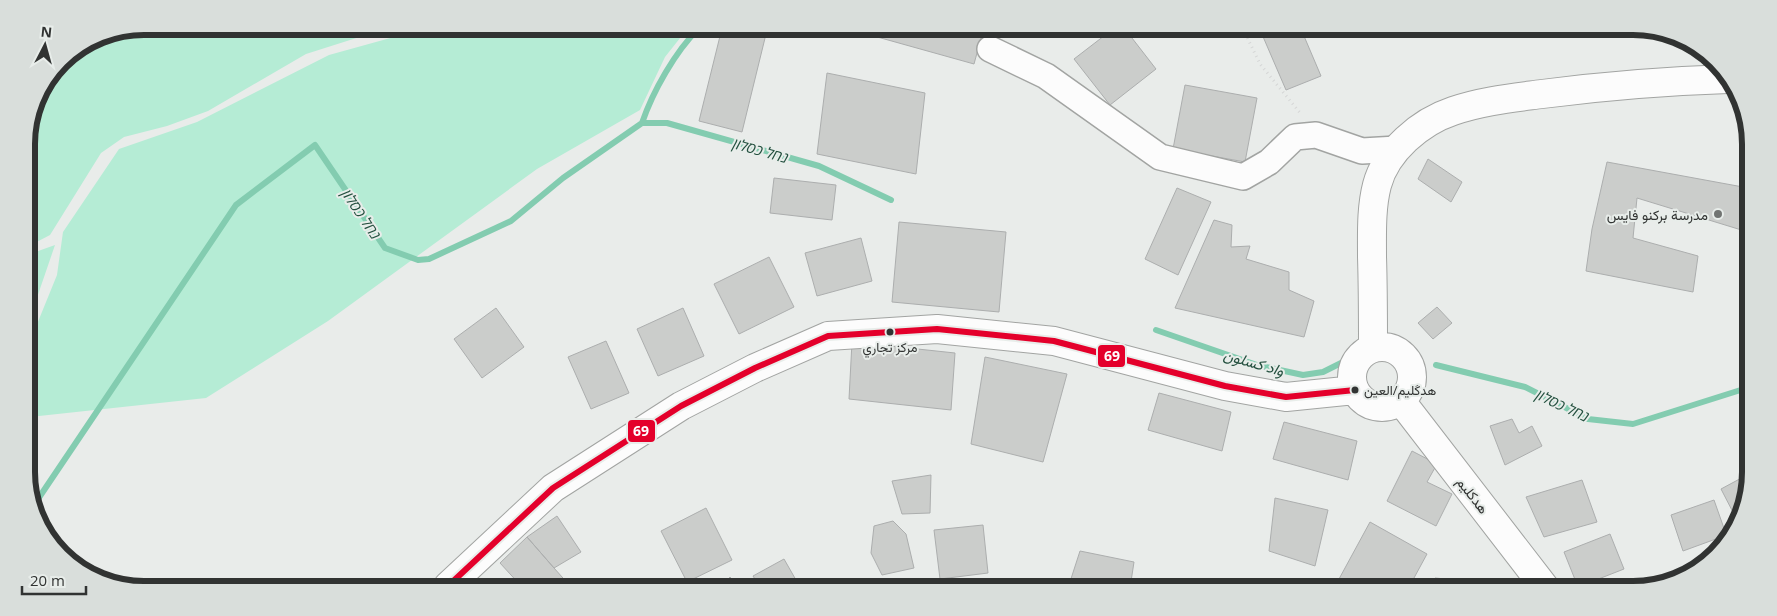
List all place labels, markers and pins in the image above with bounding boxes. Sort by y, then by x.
place label: مدرسة بركنو فايس [1607,205,1708,224]
marker: مدرسة بركنو فايس [1712,208,1724,220]
marker: مركز تجاري [885,327,895,337]
place label: مركز تجاري [863,338,917,358]
place label: هدكَليم/العين [1364,381,1436,399]
marker: هدكَليم/العين [1350,385,1360,395]

